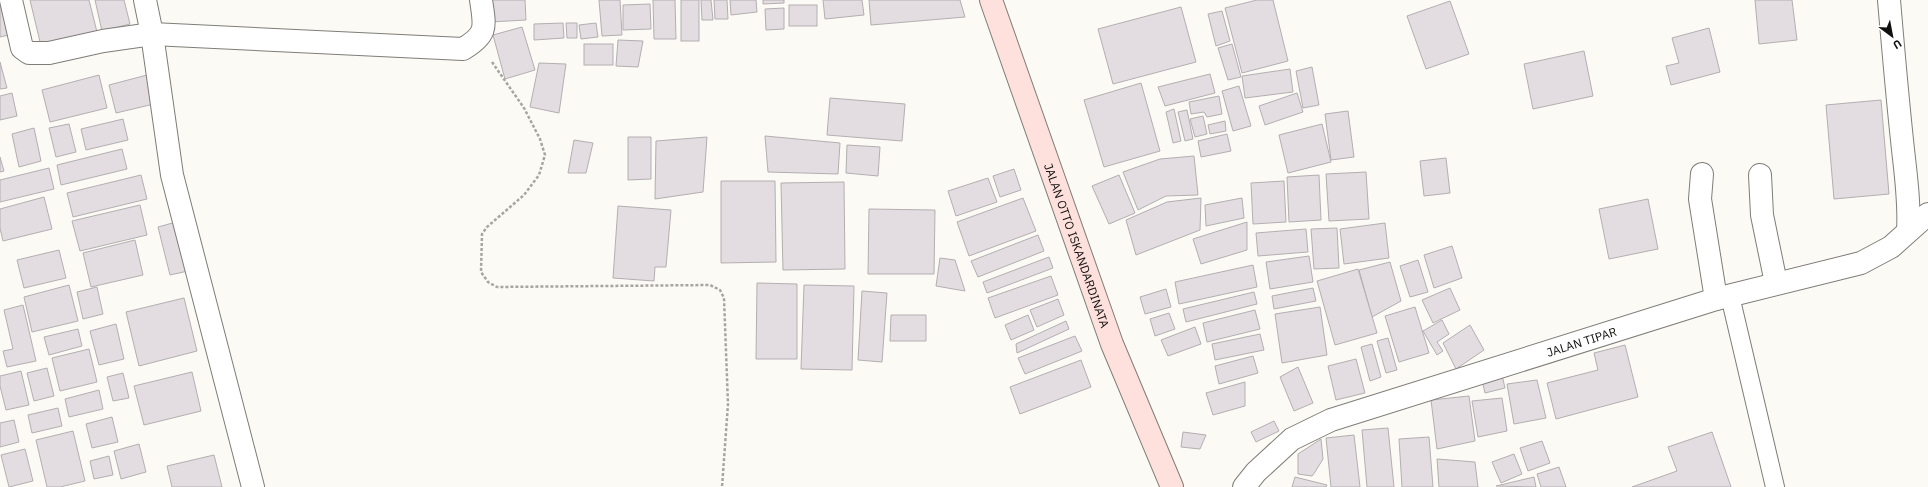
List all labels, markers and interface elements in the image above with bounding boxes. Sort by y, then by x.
north arrow [1872,16,1912,56]
text: U [1890,37,1904,52]
street label: JALAN OTTO ISKANDARDINATA [1041,161,1113,330]
street label: JALAN TIPAR [1545,323,1619,359]

